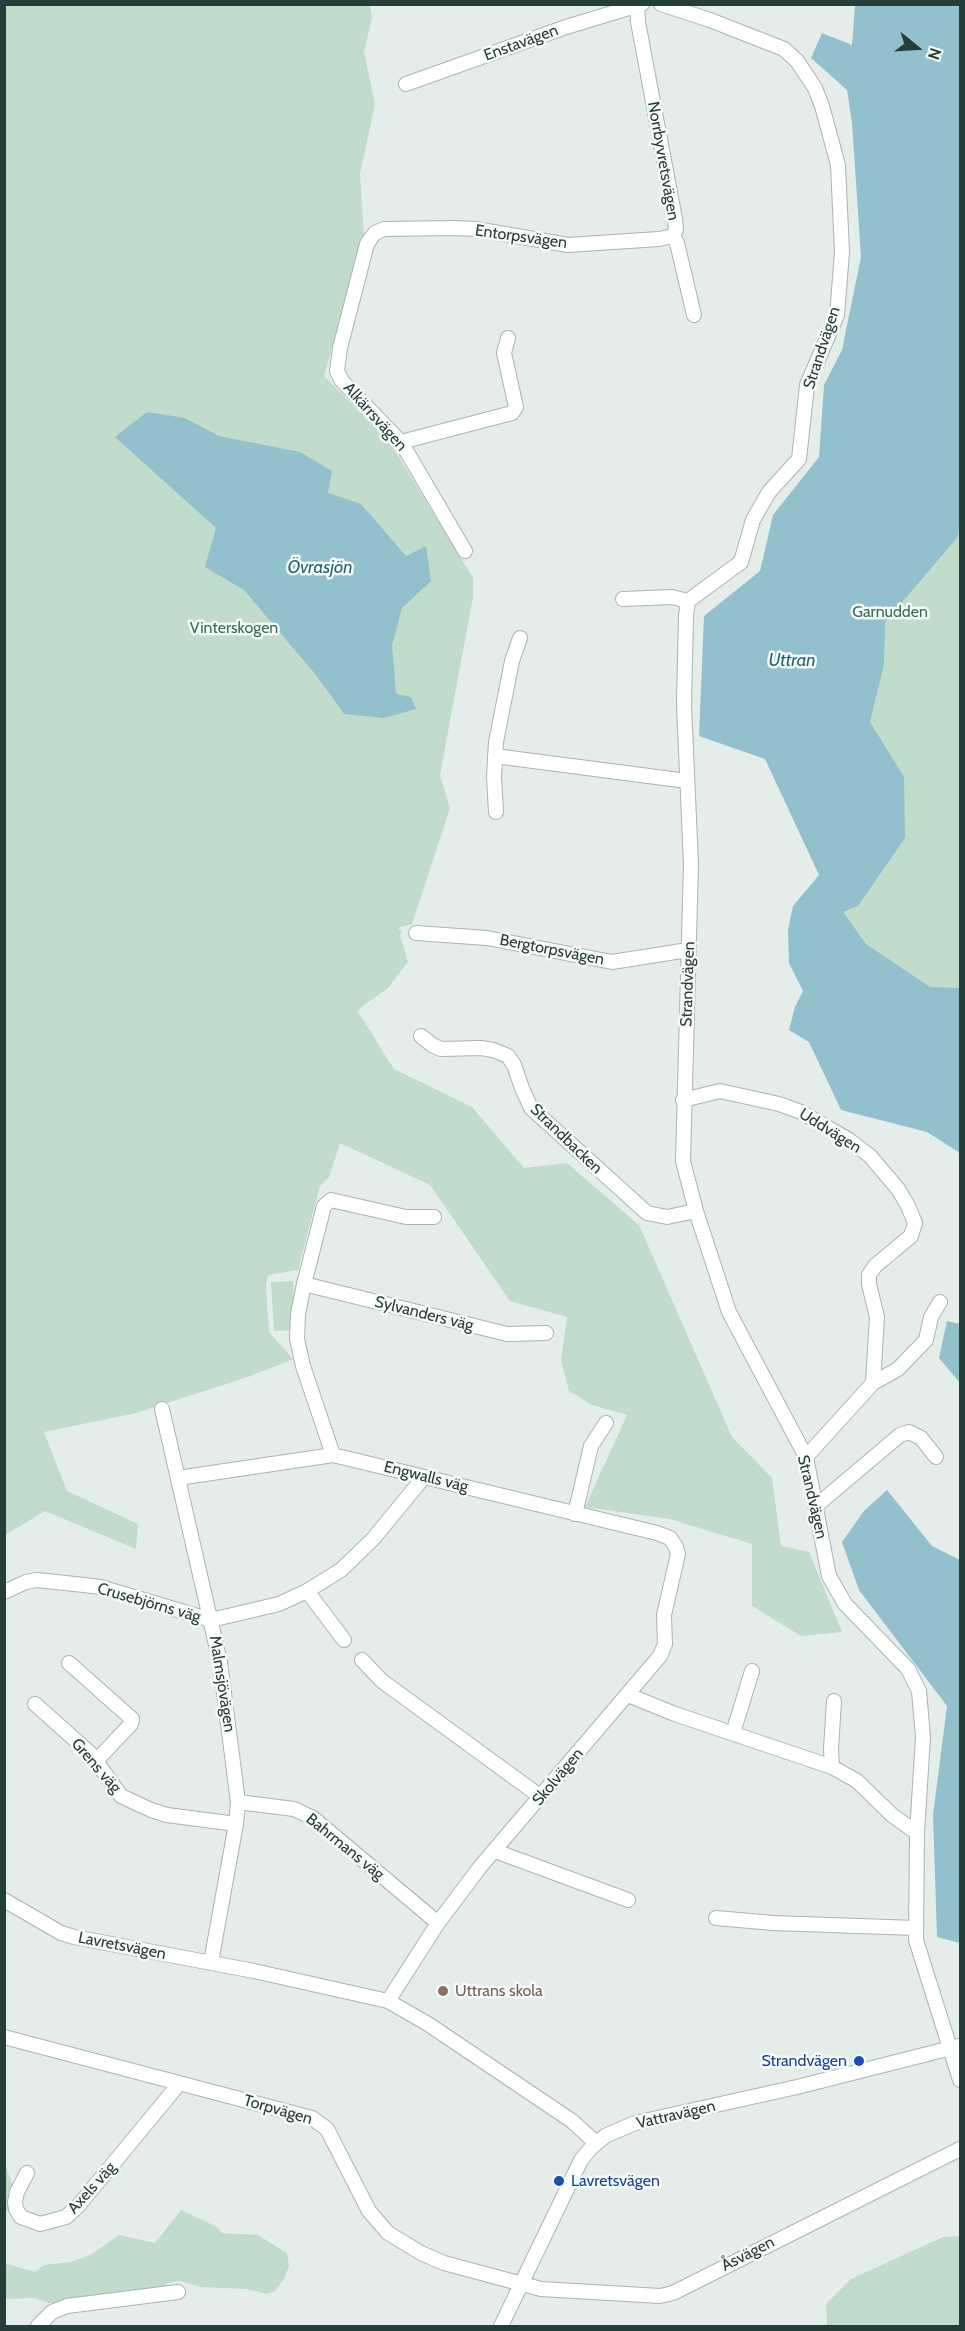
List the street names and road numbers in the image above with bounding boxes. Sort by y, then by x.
street label: Enstavägen [481,21,561,65]
street label: Norrbyvretsvägen [643,100,683,222]
street label: Entorpsvägen [474,221,568,253]
street label: Strandvägen [800,304,844,392]
street label: Alkärrsvägen [339,379,411,455]
street label: Bergtorpsvägen [498,930,606,970]
street label: Strandvägen [677,941,699,1027]
street label: Strandbacken [526,1100,606,1178]
street label: Uddvägen [795,1104,865,1158]
street label: Sylvanders väg [373,1292,475,1336]
street label: Strandvägen [793,1453,831,1541]
street label: Engwalls väg [382,1457,470,1497]
street label: Crusebjörns väg [95,1579,203,1627]
street label: Malmsjövägen [205,1634,239,1734]
street label: Grens väg [67,1735,125,1797]
street label: Skolvägen [528,1744,588,1810]
street label: Bahrmans väg [302,1810,388,1884]
street label: Lavretsvägen [77,1928,167,1964]
street label: Torpvägen [241,2091,315,2129]
street label: Vattravägen [635,2097,717,2133]
street label: Axels väg [64,2158,120,2218]
street label: Åsvägen [718,2232,778,2276]

